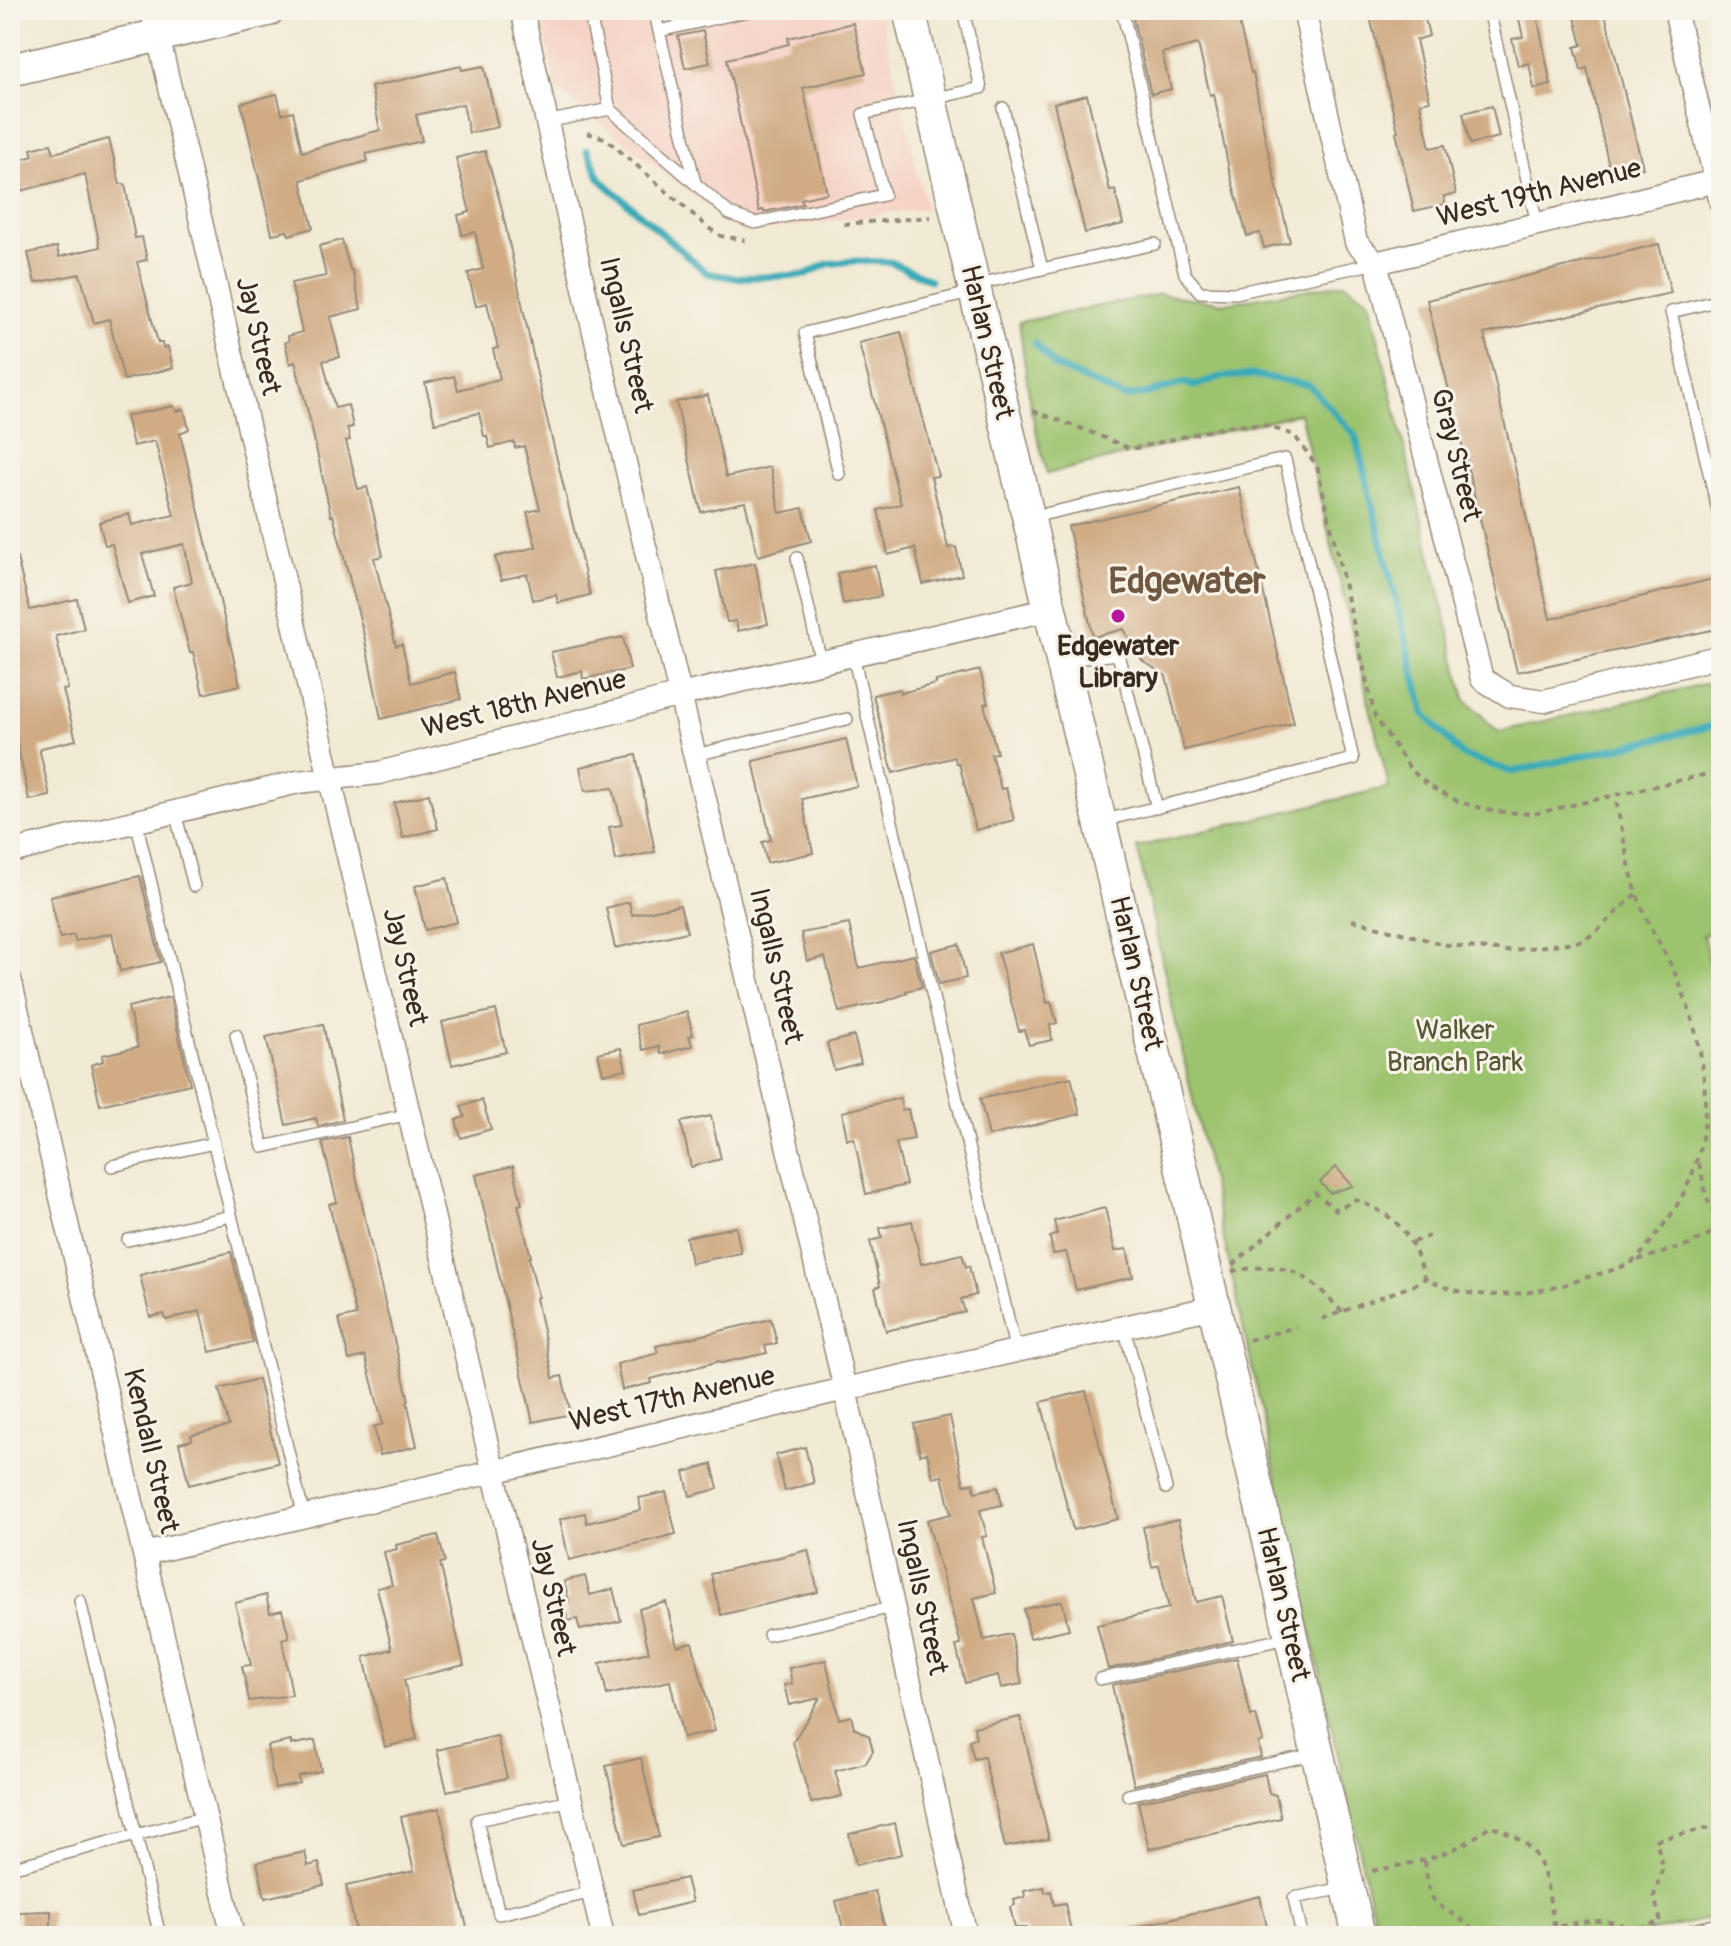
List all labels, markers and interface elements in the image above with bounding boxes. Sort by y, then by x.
street label: West 19th Avenue [1433,151,1645,235]
street label: Ingalls Street [591,254,661,417]
street label: Harlan Street [952,261,1022,423]
street label: Jay Street [227,273,289,399]
street label: Gray Street [1423,385,1490,526]
district label: Edgewater [1108,559,1267,604]
marker: Edgewater Library [1109,607,1127,625]
place label: Edgewater Library [1057,629,1180,696]
street label: West 18th Avenue [418,662,630,746]
street label: Ingalls Street [741,885,811,1048]
street label: Harlan Street [1101,892,1171,1054]
street label: Jay Street [374,904,436,1030]
park label: Walker Branch Park [1387,1013,1523,1080]
street label: West 17th Avenue [566,1358,778,1440]
street label: Kendall Street [115,1365,187,1538]
street label: Ingalls Street [888,1516,956,1679]
street label: Harlan Street [1248,1523,1318,1685]
street label: Jay Street [522,1534,584,1660]

